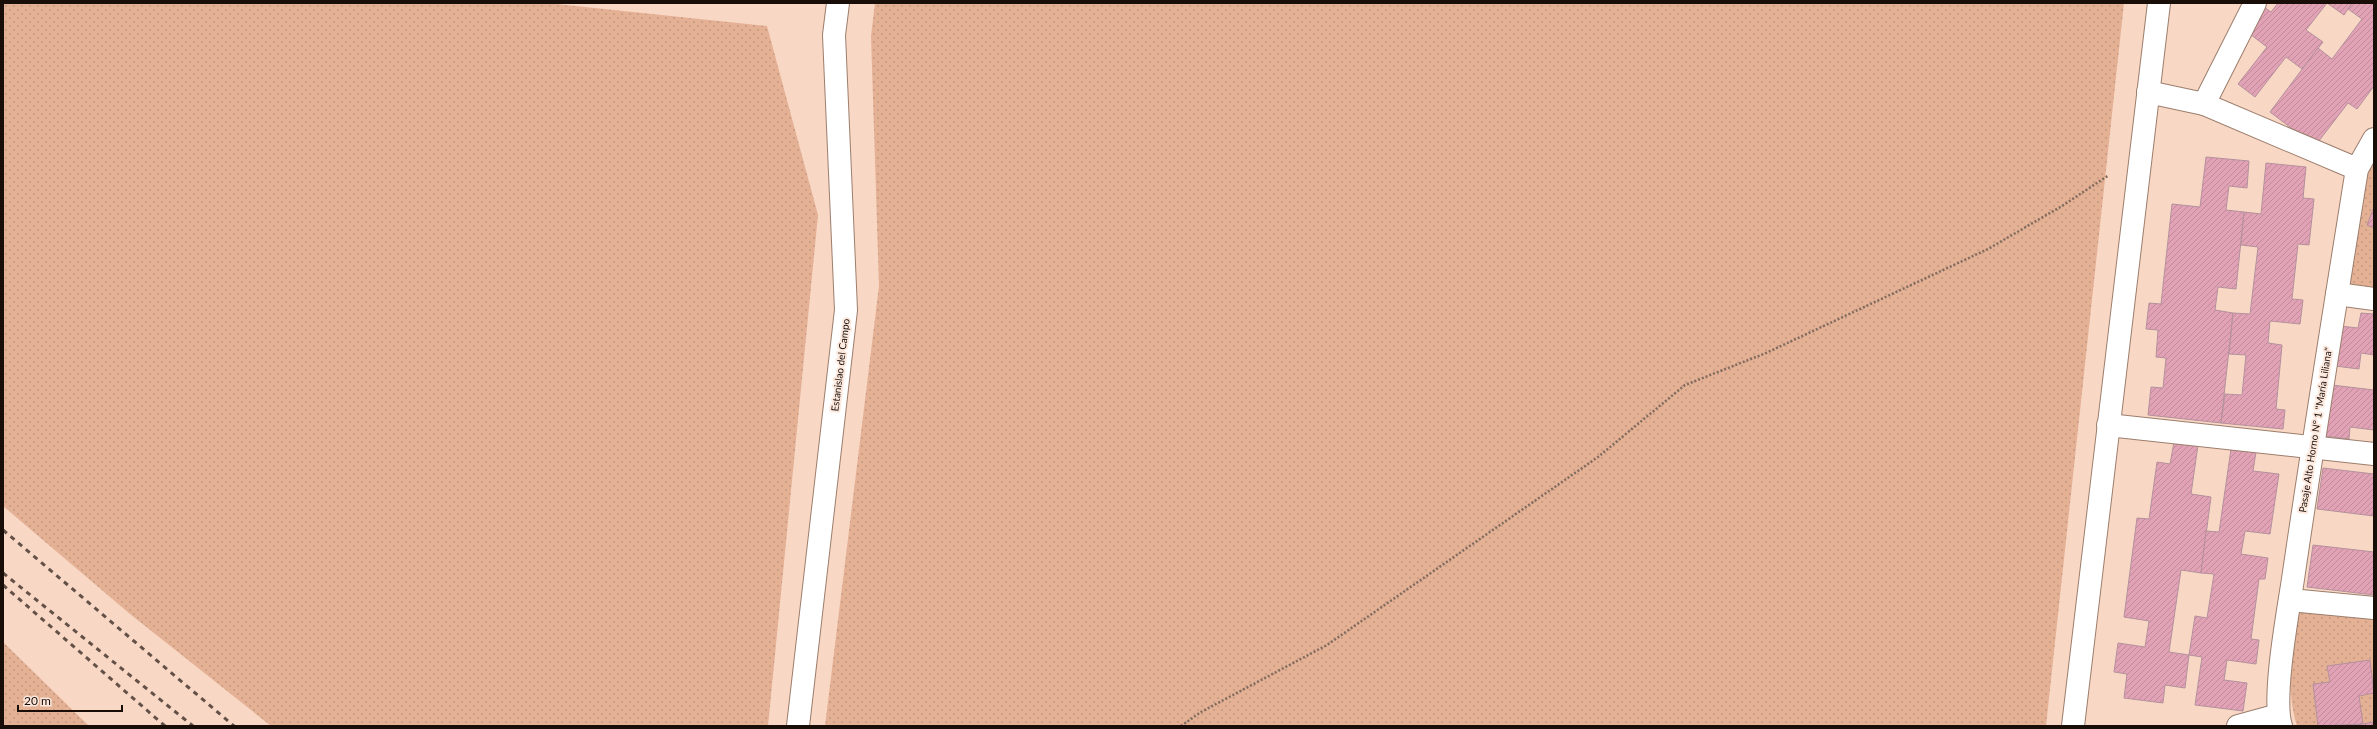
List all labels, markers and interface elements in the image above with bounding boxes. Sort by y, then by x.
street label: Estanislao del Campo [828,318,852,412]
street label: Pasaje Alto Horno N° 1 "María Liliana" [2296,346,2334,513]
scale bar [18,687,122,713]
text: 20 m [24,693,51,708]

